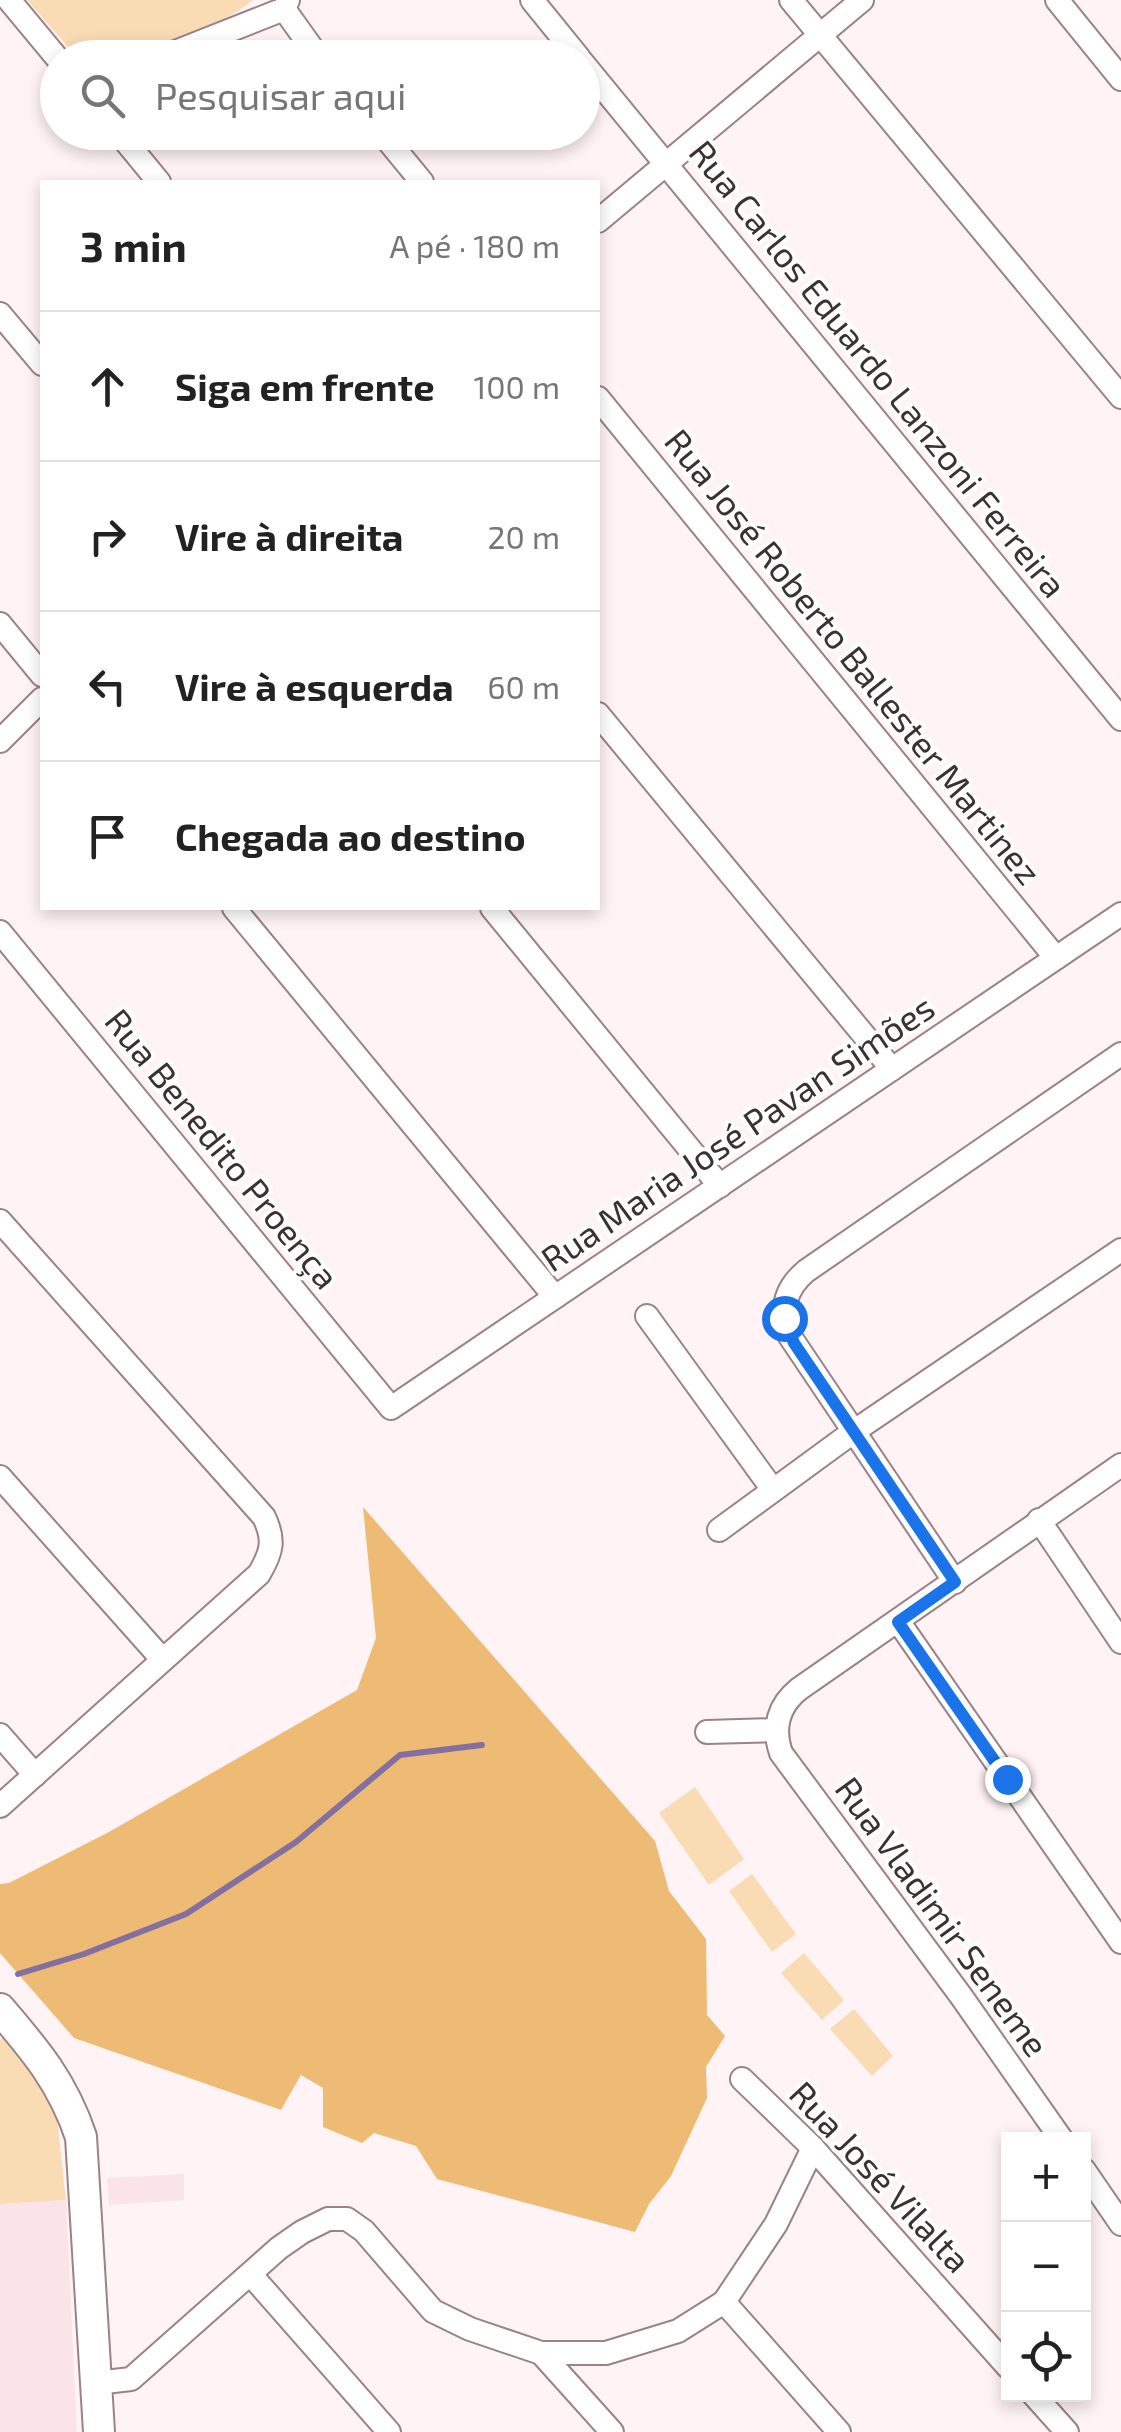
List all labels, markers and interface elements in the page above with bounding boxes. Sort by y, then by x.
search box [40,40,600,150]
icon: search [75,68,130,123]
text: Pesquisar aqui [155,72,406,118]
street label: Rua Carlos Eduardo Lanzoni Ferreira [682,131,1076,605]
text: 3 min [80,220,187,270]
text: A pé · 180 m [390,226,560,264]
icon: ahead [80,359,135,414]
text: Siga em frente [175,363,435,409]
text: 100 m [474,367,560,405]
street label: Rua José Roberto Ballester Martinez [657,420,1051,892]
icon: right [80,509,135,564]
text: Vire à direita [175,513,403,559]
text: 20 m [488,517,560,555]
icon: left [80,659,135,714]
text: Vire à esquerda [175,663,454,709]
text: 60 m [487,667,560,705]
icon: arrive [80,809,135,864]
text: Chegada ao destino [175,813,526,859]
street label: Rua Maria José Pavan Simões [533,985,941,1279]
street label: Rua Benedito Proença [96,1000,349,1298]
route start [762,1296,808,1342]
route end [985,1757,1031,1803]
street label: Rua Vladimir Seneme [828,1768,1058,2064]
street label: Rua José Vilalta [782,2072,980,2280]
map controls [1001,2132,1091,2402]
button: + [1001,2132,1091,2222]
button: − [1001,2222,1091,2312]
button: locate [1001,2312,1091,2402]

